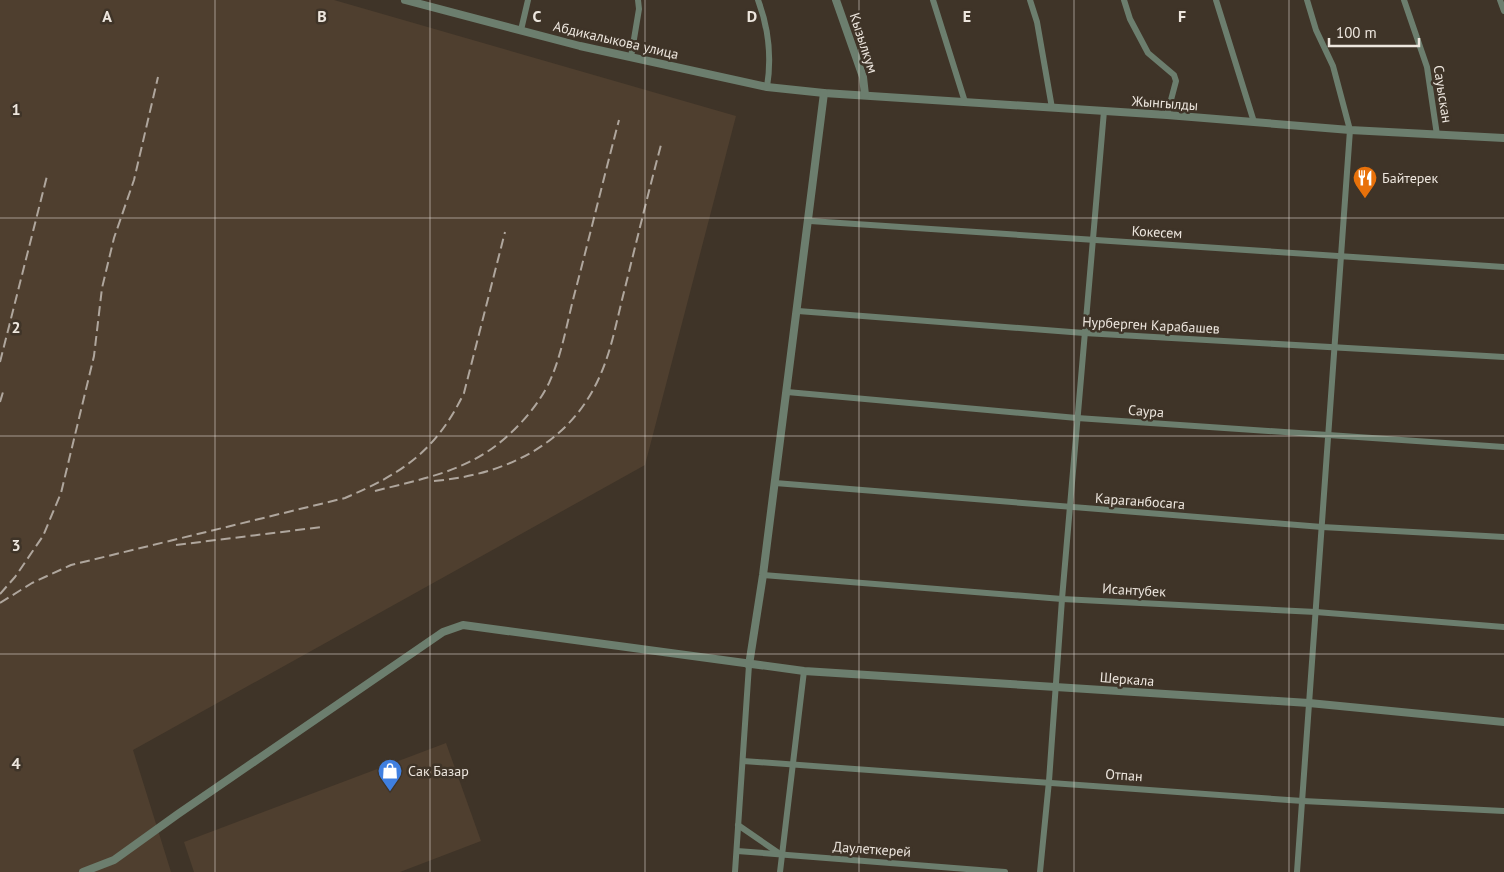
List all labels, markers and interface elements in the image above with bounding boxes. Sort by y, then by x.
text: A [102,6,112,26]
text: B [317,6,327,26]
text: C [533,6,542,26]
text: D [747,6,757,26]
text: E [963,6,971,26]
text: F [1178,6,1186,26]
street label: Кызылкум [846,11,882,75]
scale bar [1329,15,1419,47]
street label: Абдикалыкова улица [552,17,680,63]
text: 100 m [1336,23,1377,42]
street label: Сауыскан [1430,64,1456,124]
street label: Жынгылды [1130,92,1199,114]
text: 1 [11,99,21,119]
restaurant icon: Байтерек [1352,165,1378,199]
place label: Байтерек [1382,169,1438,187]
street label: Кокесем [1131,222,1183,242]
street label: Нурберген Карабашев [1082,312,1220,338]
text: 2 [11,317,21,337]
street label: Саура [1127,401,1165,421]
street label: Караганбосага [1094,489,1186,513]
text: 3 [11,535,21,555]
street label: Исантубек [1102,579,1167,601]
street label: Шеркала [1099,668,1155,690]
text: 4 [11,753,21,773]
shop icon: Сак Базар [377,758,403,792]
place label: Сак Базар [408,762,469,780]
street label: Отпан [1105,765,1143,785]
street label: Даулеткерей [832,837,912,861]

